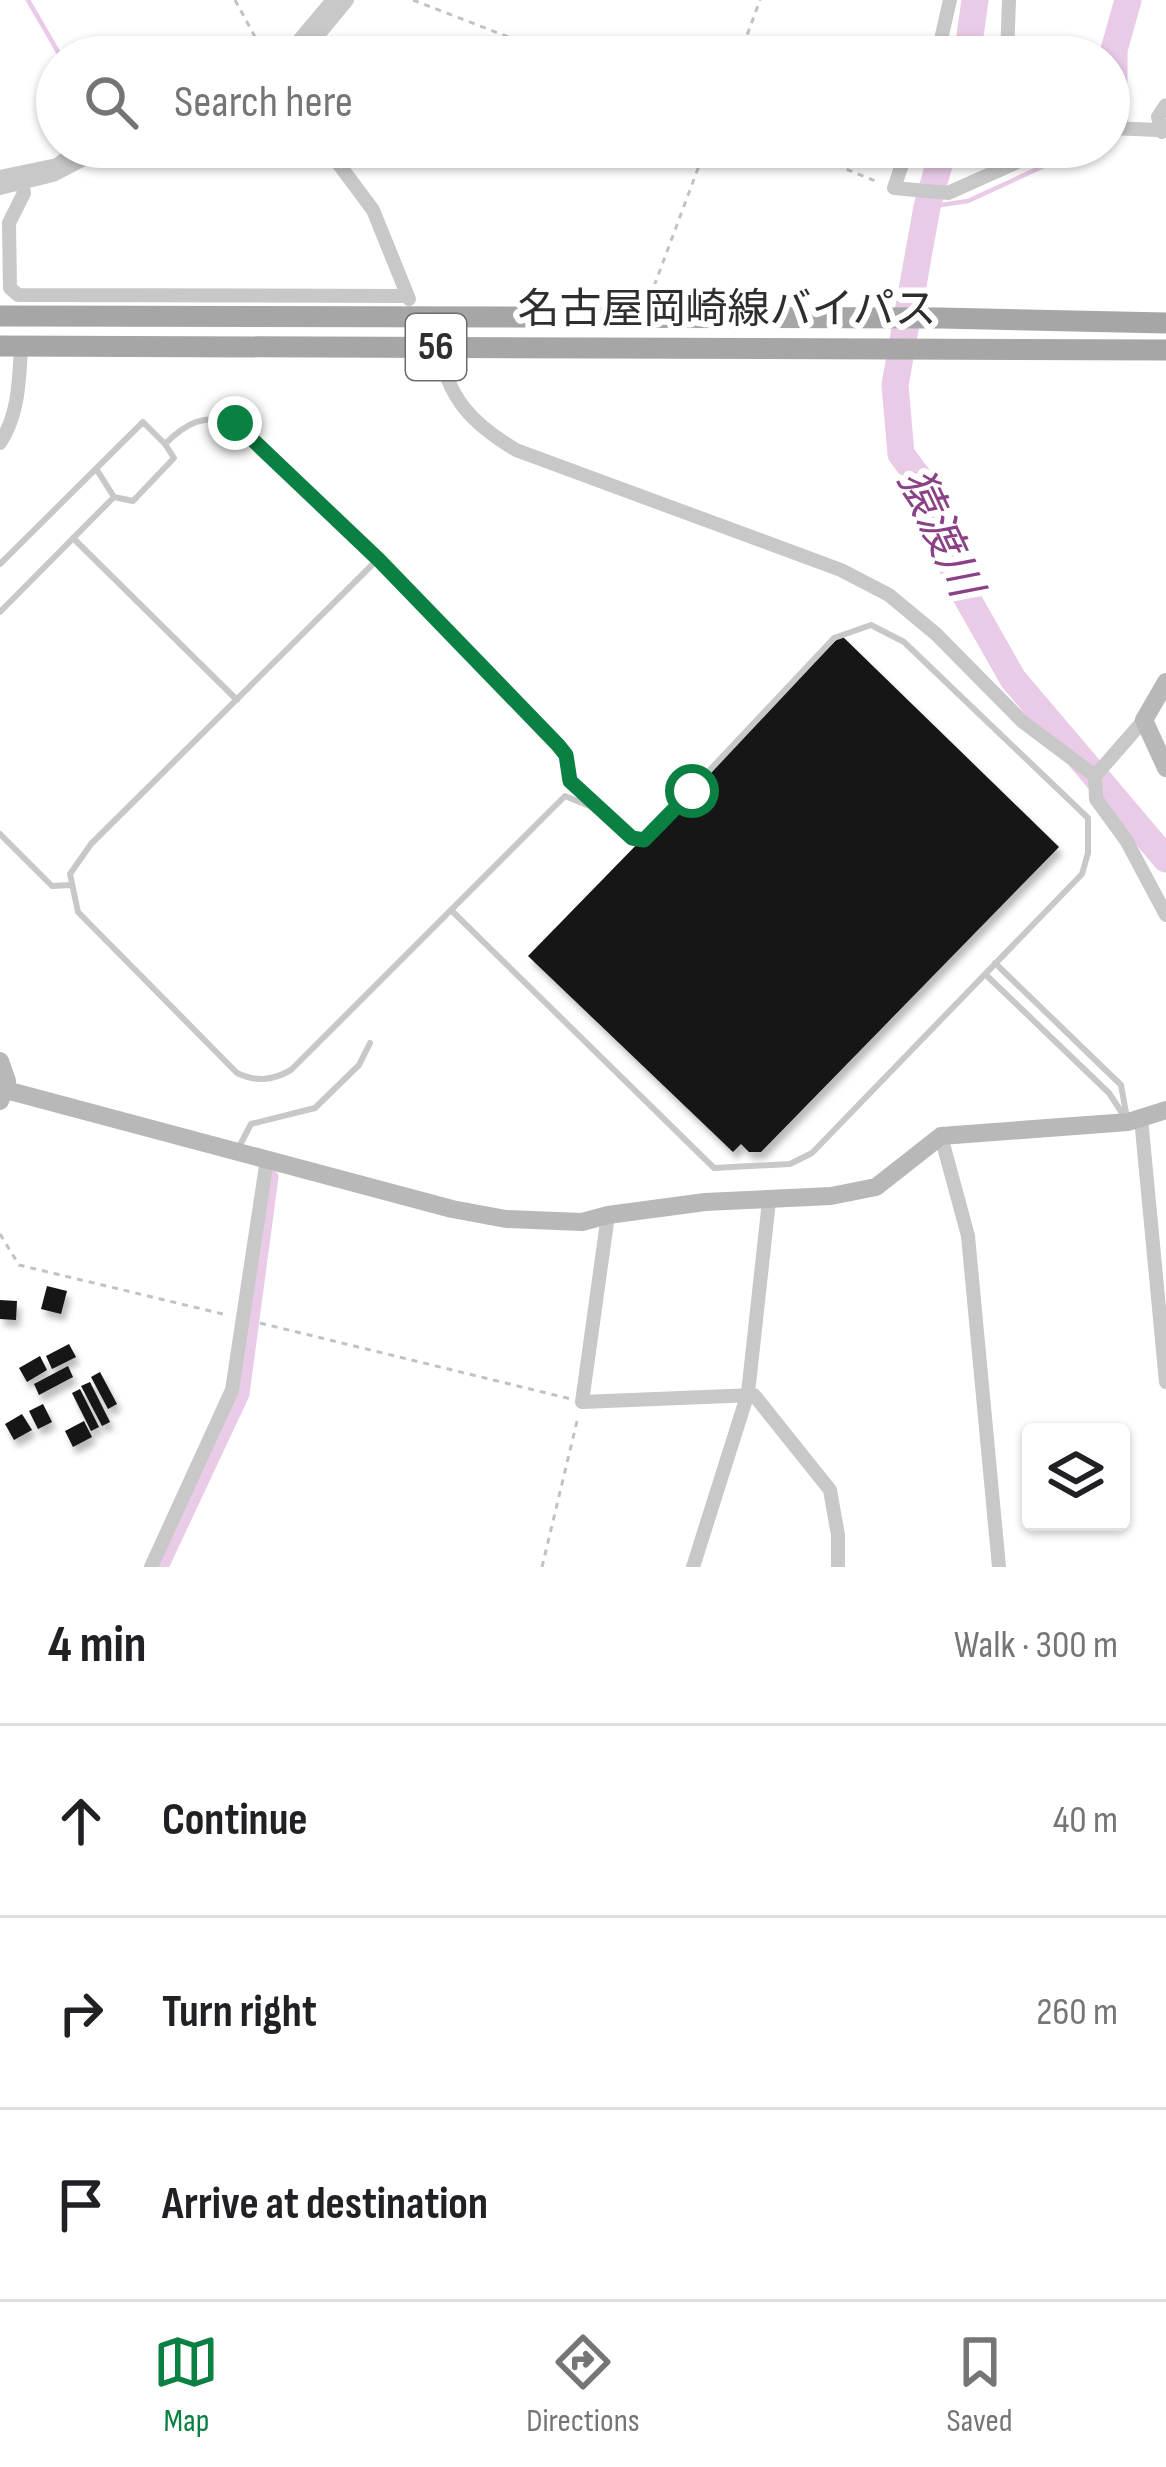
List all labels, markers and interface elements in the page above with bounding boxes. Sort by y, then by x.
search box [36,36,1130,168]
icon: search [78,69,144,135]
text: Search here [174,75,353,130]
street label: 名古屋岡崎線バイパス [517,285,937,336]
road number: 56 [406,314,466,380]
route end [208,396,262,450]
water label: 猿渡川 [886,460,994,609]
route start [665,764,719,818]
map controls [1022,1423,1130,1531]
button: layers [1022,1423,1130,1531]
text: 4 min [48,1615,147,1676]
text: Walk · 300 m [954,1622,1118,1669]
icon: ahead [48,1788,114,1854]
text: Continue [162,1793,308,1848]
text: 40 m [1053,1797,1118,1844]
icon: right [48,1980,114,2046]
text: Turn right [162,1985,317,2040]
text: 260 m [1036,1989,1118,2036]
icon: arrive [48,2172,114,2238]
text: Arrive at destination [162,2177,488,2232]
tab: Map [153,2329,219,2441]
tab: Directions [526,2329,640,2441]
tab: Saved [946,2329,1013,2441]

